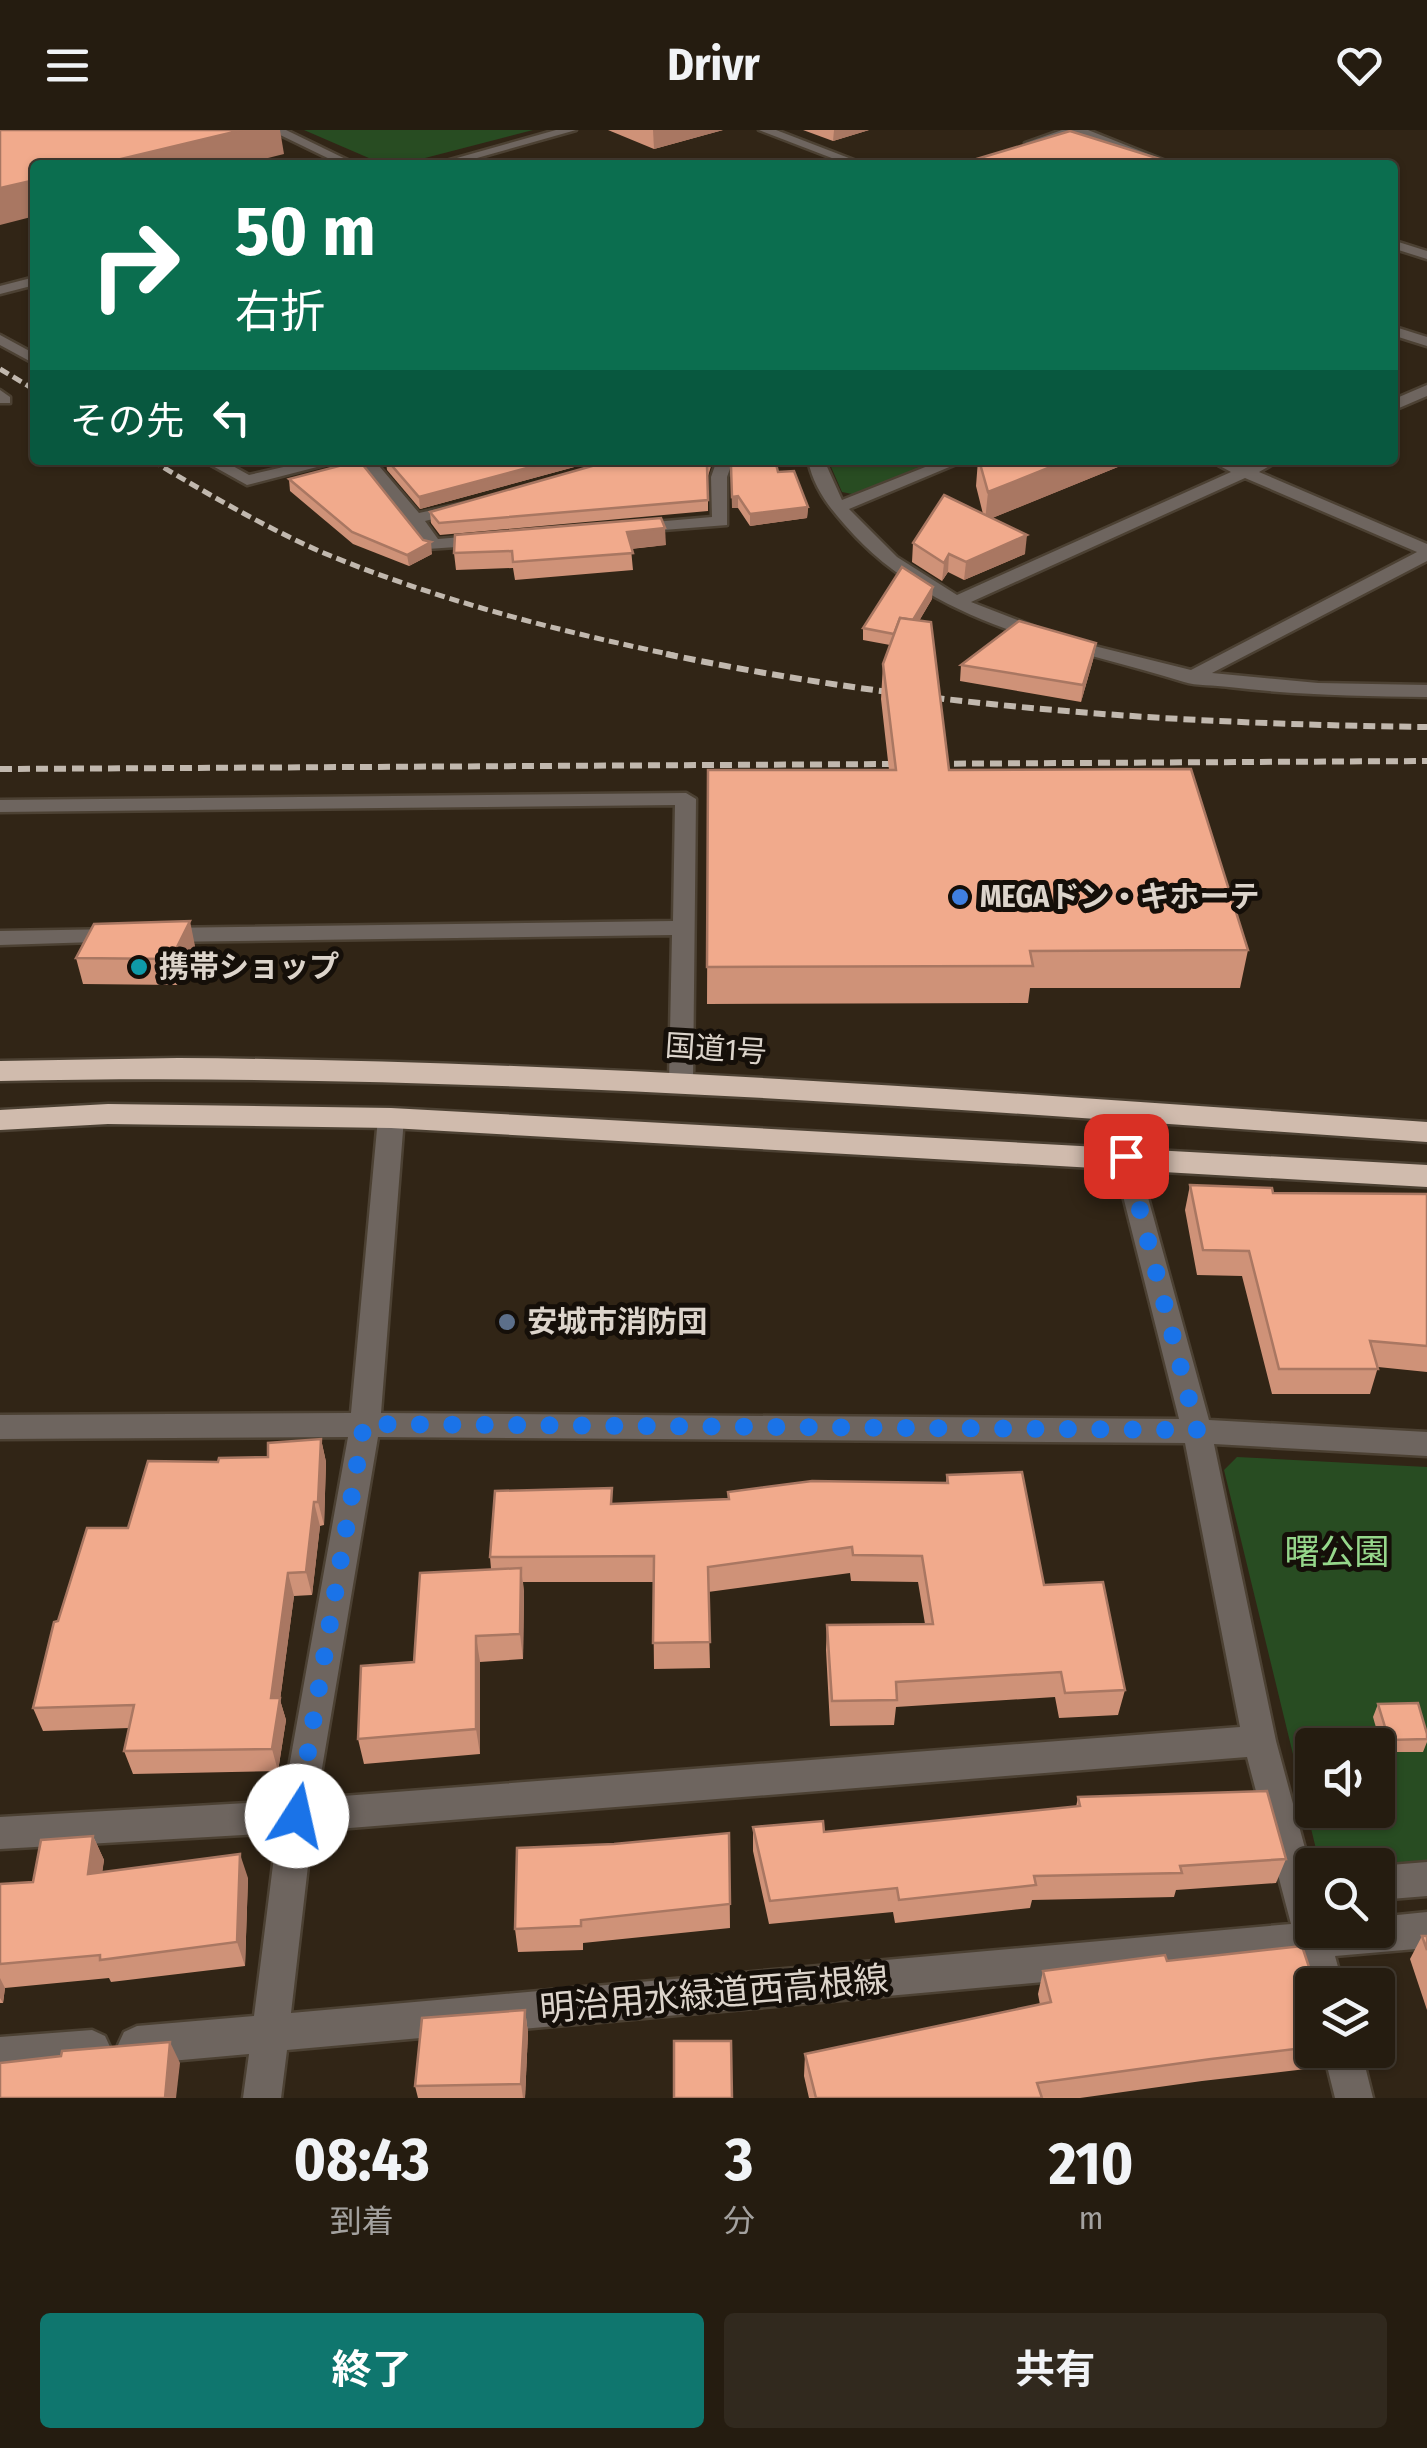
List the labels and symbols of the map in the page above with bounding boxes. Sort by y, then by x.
place label: MEGAドン・キホーテ [980,879,1259,915]
marker: MEGAドン・キホーテ [949,886,971,908]
place label: 携帯ショップ [159,949,339,985]
marker: 携帯ショップ [128,956,150,978]
street label: 国道1号 [664,1027,768,1071]
pin [1084,1114,1169,1199]
place label: 安城市消防団 [527,1304,707,1340]
marker: 安城市消防団 [496,1311,518,1333]
park label: 曙公園 [1284,1531,1390,1573]
position arrow [245,1764,349,1868]
street label: 明治用水緑道西高根線 [538,1958,890,2030]

